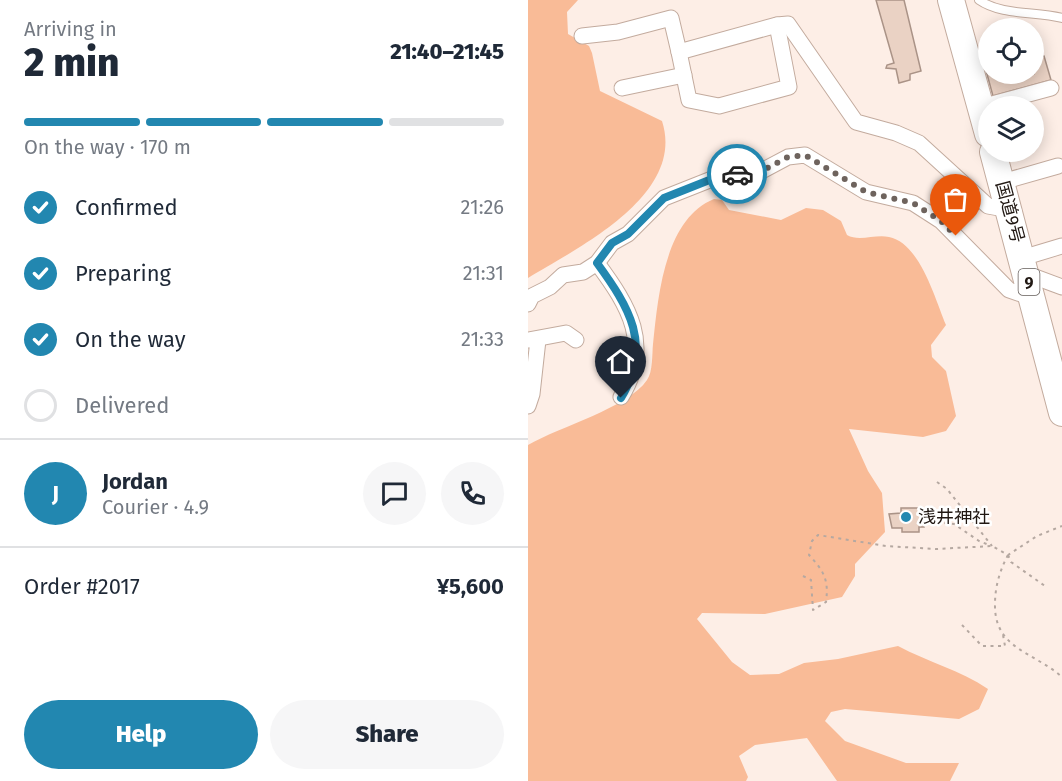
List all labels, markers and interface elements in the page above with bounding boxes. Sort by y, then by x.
text: Arriving in [24,17,117,41]
map controls [978,18,1044,162]
button: locate [978,18,1044,84]
text: 21:40–21:45 [390,38,504,65]
text: 2 min [24,40,120,86]
button: layers [978,96,1044,162]
text: On the way · 170 m [24,135,191,159]
courier [707,144,767,204]
icon: car [721,158,754,191]
pin [930,174,981,236]
street label: 国道9号 [991,179,1029,245]
icon: bag [939,183,972,216]
icon: check [24,191,57,224]
text: Confirmed [75,194,178,221]
text: 21:26 [461,195,504,219]
icon: check [24,257,57,290]
text: Preparing [75,260,171,287]
text: 21:31 [463,261,504,285]
road number: 9 [1018,269,1040,295]
icon: check [24,323,57,356]
text: On the way [75,326,186,353]
text: 21:33 [461,327,504,351]
pin [595,336,646,398]
icon: home [604,345,637,378]
text: Delivered [75,392,170,419]
button: chat [363,462,426,525]
button: phone [441,462,504,525]
text: Jordan [102,468,168,495]
text: J [52,480,59,507]
text: Courier · 4.9 [102,495,209,519]
place label: 浅井神社 [918,506,990,528]
marker: 浅井神社 [899,510,913,524]
text: Order #2017 [24,573,140,600]
text: ¥5,600 [437,573,504,600]
button: Help [24,700,258,769]
button: Share [270,700,504,769]

